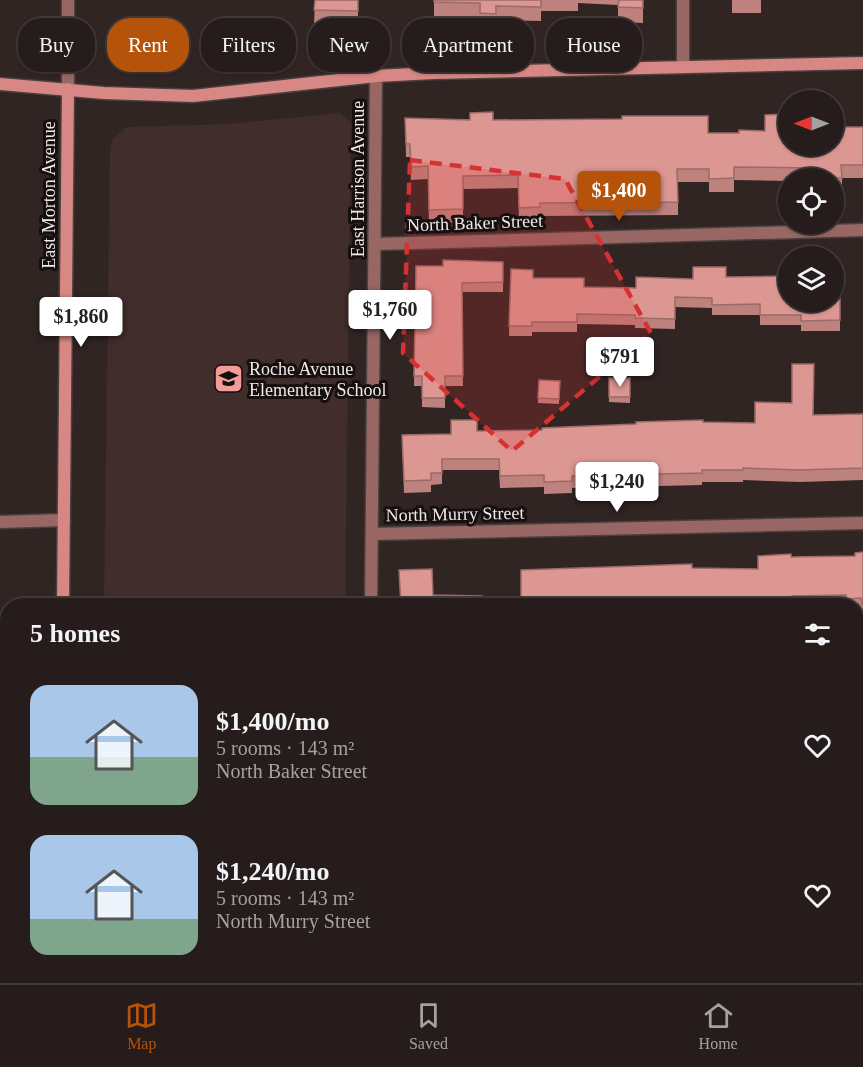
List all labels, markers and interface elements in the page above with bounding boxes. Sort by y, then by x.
chip: Buy [18,18,95,72]
chip: Rent [107,18,189,72]
chip: Filters [201,18,296,72]
chip: New [308,18,390,72]
chip: Apartment [402,18,534,72]
chip: House [546,18,642,72]
north arrow [778,90,844,156]
map controls [778,90,844,312]
street label: East Harrison Avenue [348,101,368,257]
street label: East Morton Avenue [39,121,59,269]
button: locate [778,168,844,234]
pin: $1,400 [570,171,668,222]
text: $1,400 [592,179,647,201]
street label: North Baker Street [407,211,543,235]
button: layers [778,246,844,312]
pin: $1,760 [341,290,439,341]
pin: $1,860 [32,297,130,348]
text: $1,760 [363,298,418,320]
text: $1,860 [54,305,109,327]
pin: $791 [584,337,656,388]
text: $791 [600,345,640,367]
place label: Roche Avenue Elementary School [249,359,386,400]
school or university icon: Roche Avenue Elementary School [212,363,244,395]
pin: $1,240 [568,462,666,513]
text: $1,240 [590,470,645,492]
street label: North Murry Street [385,503,525,525]
icon: filters [801,618,834,651]
text: 5 homes [30,619,120,648]
text: $1,400/mo [216,707,329,736]
icon: home [78,709,150,781]
icon: heart [801,729,834,762]
text: 5 rooms · 143 m² [216,737,354,759]
text: North Baker Street [216,760,367,782]
text: $1,240/mo [216,857,329,886]
icon: home [78,859,150,931]
icon: heart [801,879,834,912]
text: 5 rooms · 143 m² [216,887,354,909]
text: North Murry Street [216,910,370,932]
tab: Map [125,999,158,1053]
tab: Saved [409,999,448,1053]
tab: Home [699,999,738,1053]

